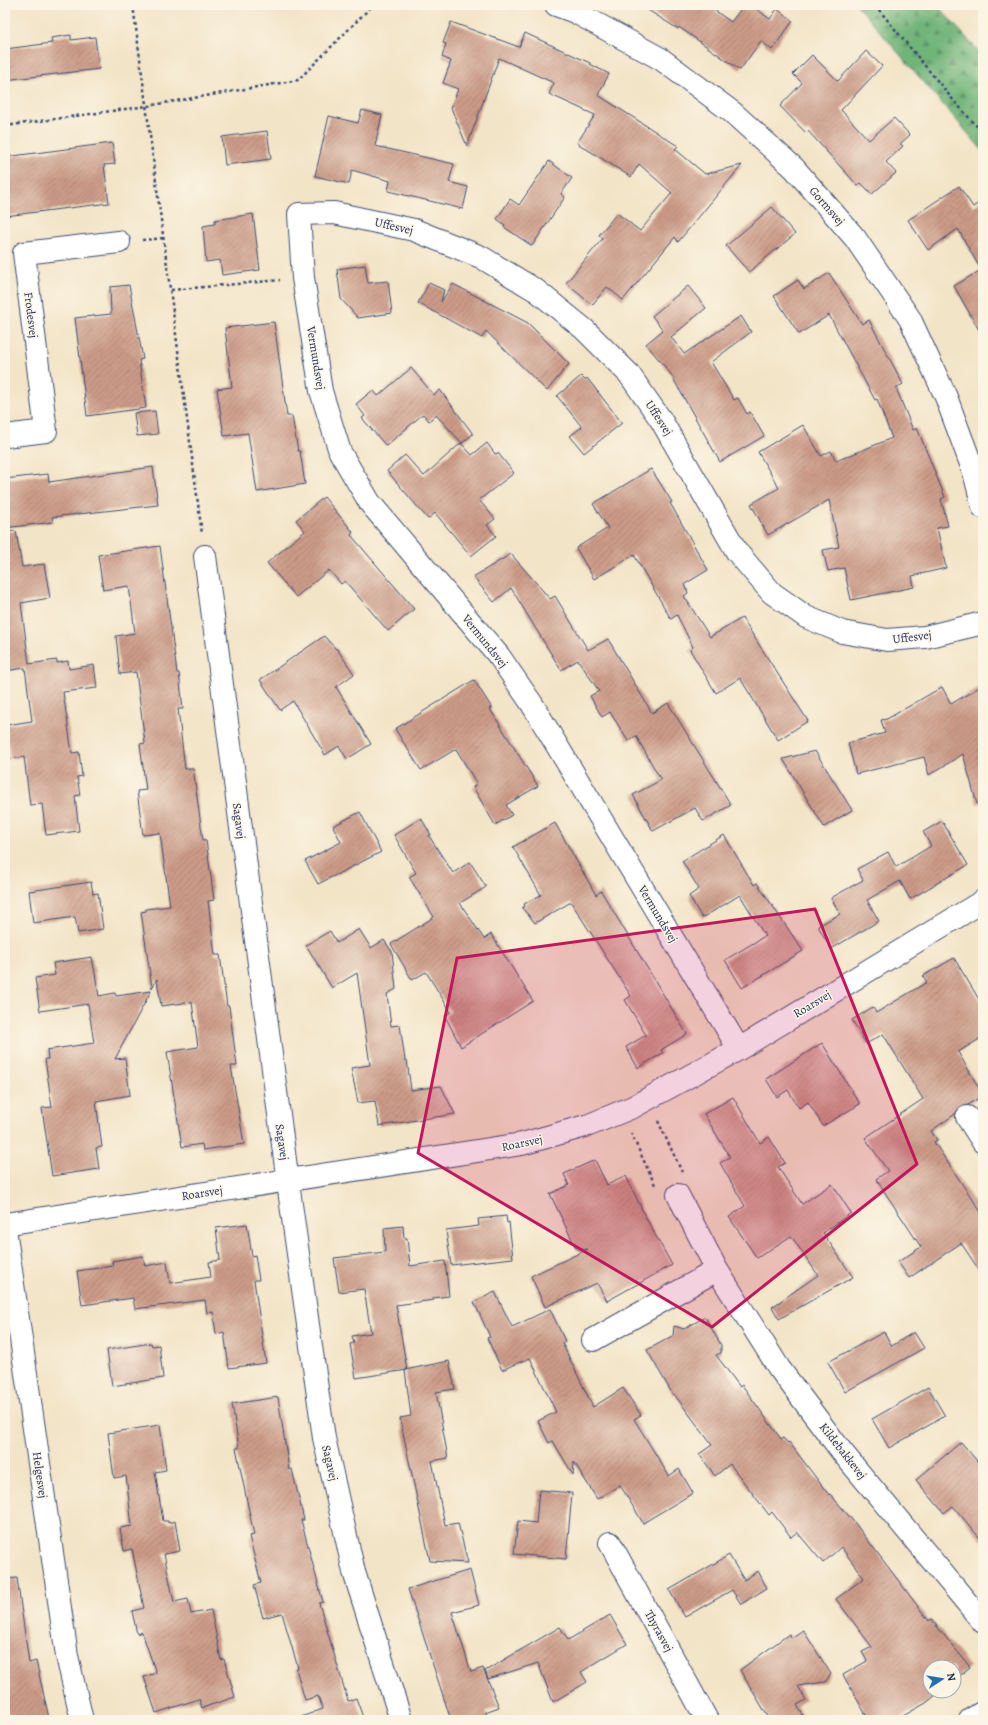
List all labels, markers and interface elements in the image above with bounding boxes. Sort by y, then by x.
street label: Gormsvej [806,183,848,229]
street label: Uffesvej [373,214,415,238]
street label: Frodesvej [20,291,42,339]
street label: Vermundsvej [303,324,329,391]
street label: Uffesvej [642,397,676,439]
street label: Vermundsvej [458,610,511,671]
street label: Uffesvej [892,627,932,647]
street label: Sagavej [229,802,249,840]
street label: Vermundsvej [634,881,681,946]
street label: Roarsvej [790,986,834,1022]
street label: Sagavej [272,1123,292,1161]
street label: Roarsvej [500,1131,544,1155]
street label: Roarsvej [180,1182,224,1204]
street label: Kildebakkevej [816,1419,870,1483]
street label: Sagavej [318,1443,342,1483]
street label: Helgesvej [29,1451,51,1499]
street label: Thyrasvej [641,1607,677,1655]
north arrow [922,1659,962,1699]
text: N [943,1672,959,1683]

